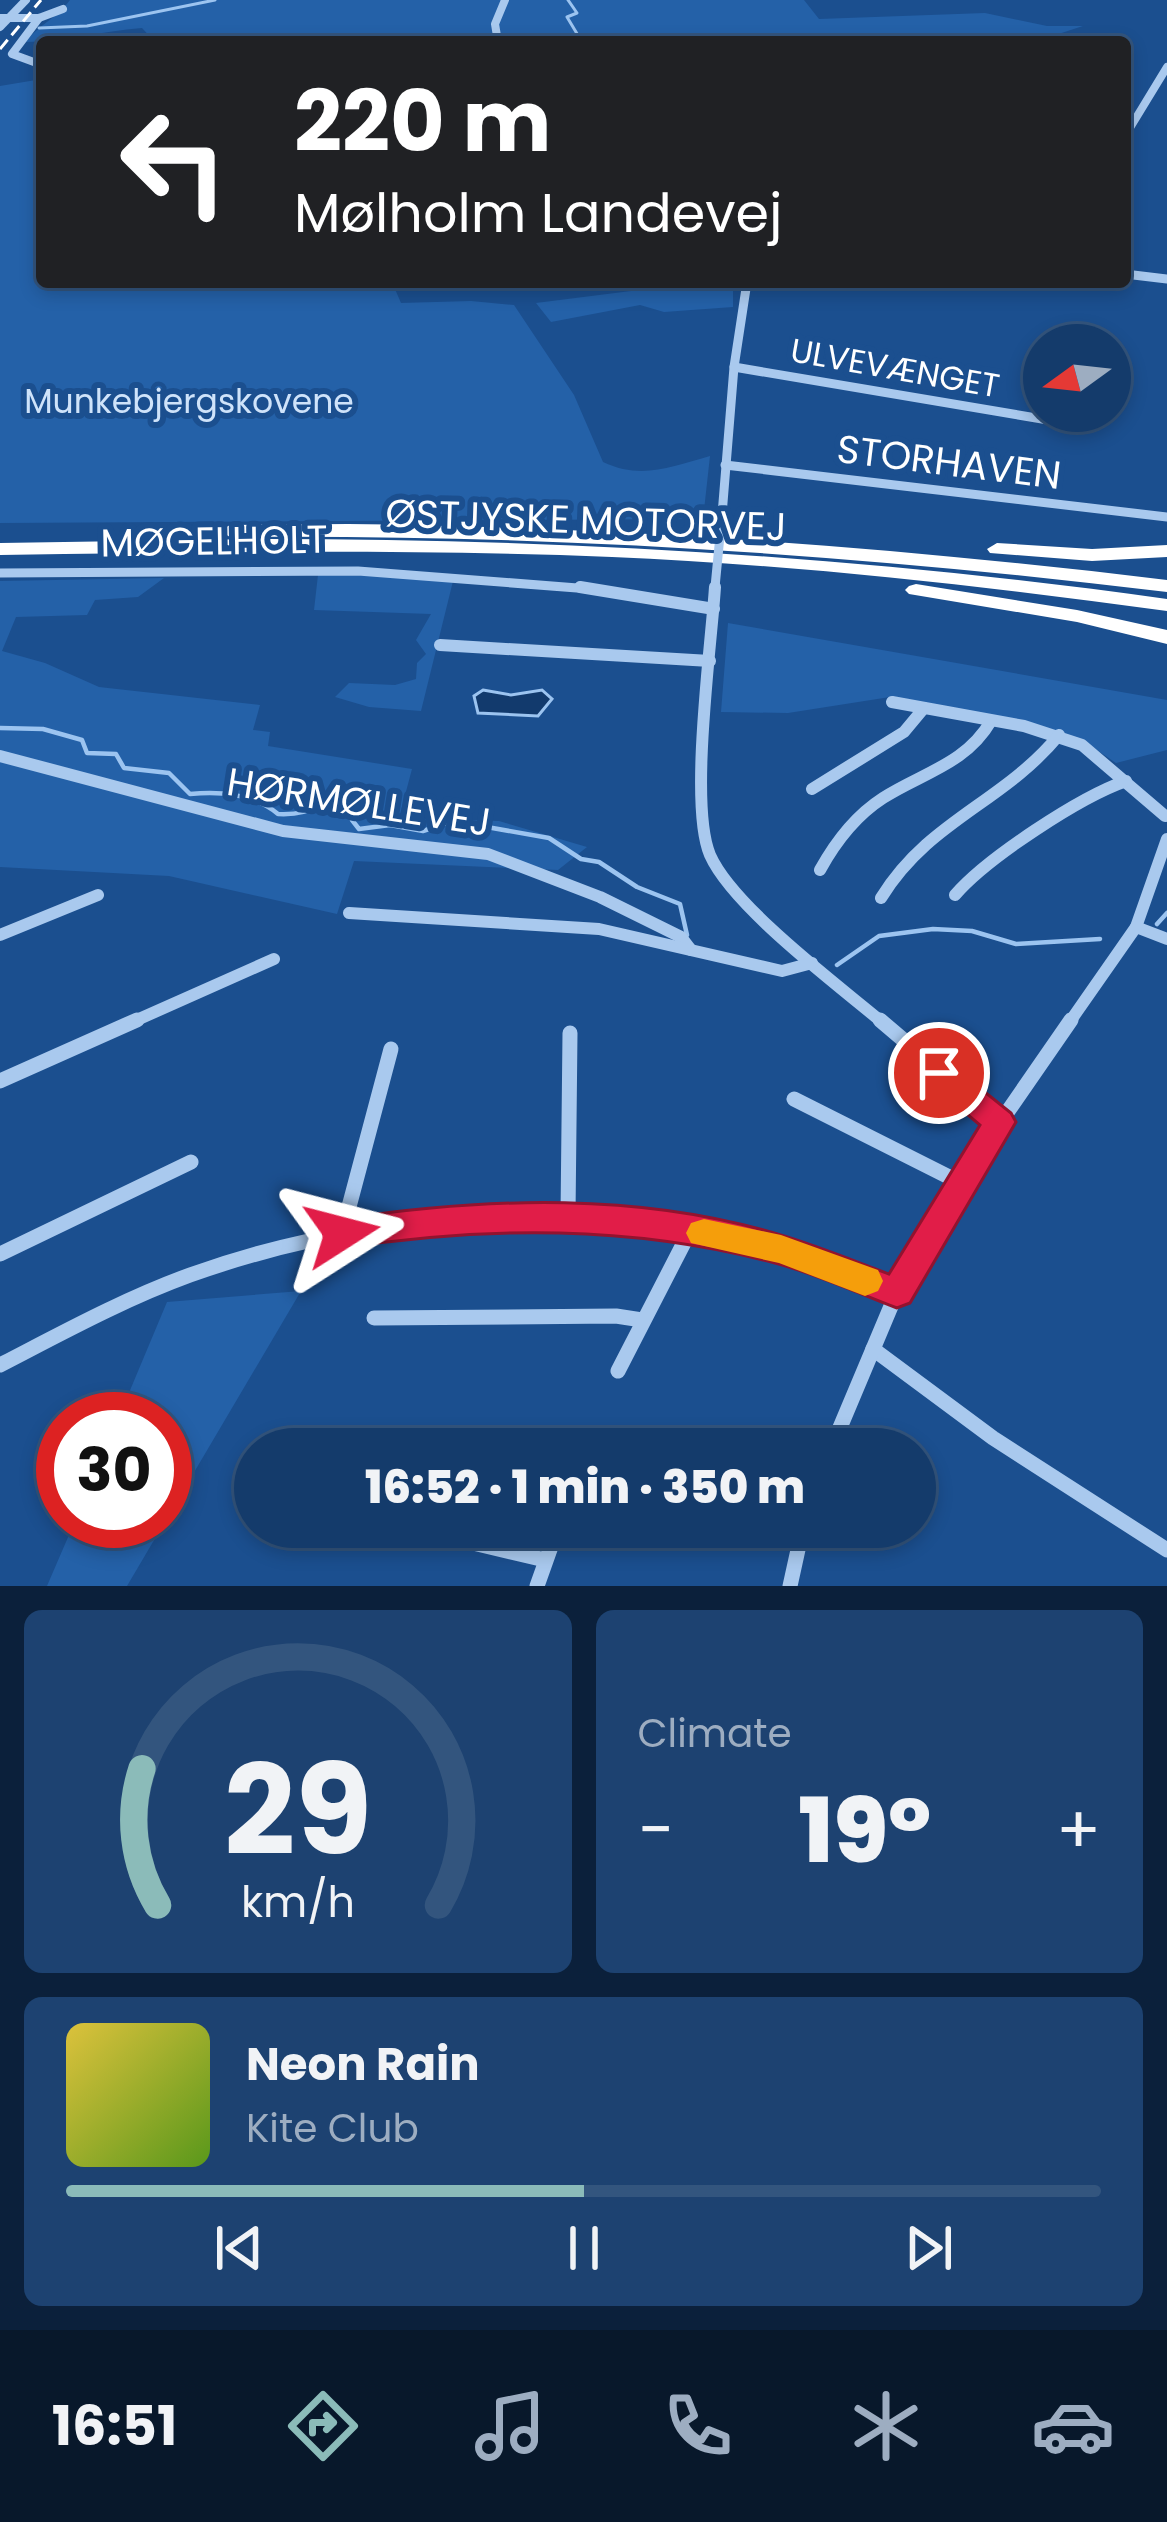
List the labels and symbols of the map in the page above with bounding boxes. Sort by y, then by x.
north arrow [1023,324,1131,432]
street label: ULVEVÆNGET [787,326,1003,410]
park label: Munkebjergskovene [24,378,354,425]
street label: STORHAVEN [834,421,1064,503]
street label: ØSTJYSKE MOTORVEJ [384,486,788,554]
street label: MØGELHOLT [100,512,328,570]
street label: HØRMØLLEVEJ [223,754,495,850]
pin [888,1022,990,1124]
position arrow [279,1170,405,1296]
speed limit sign: 30 [36,1392,192,1548]

